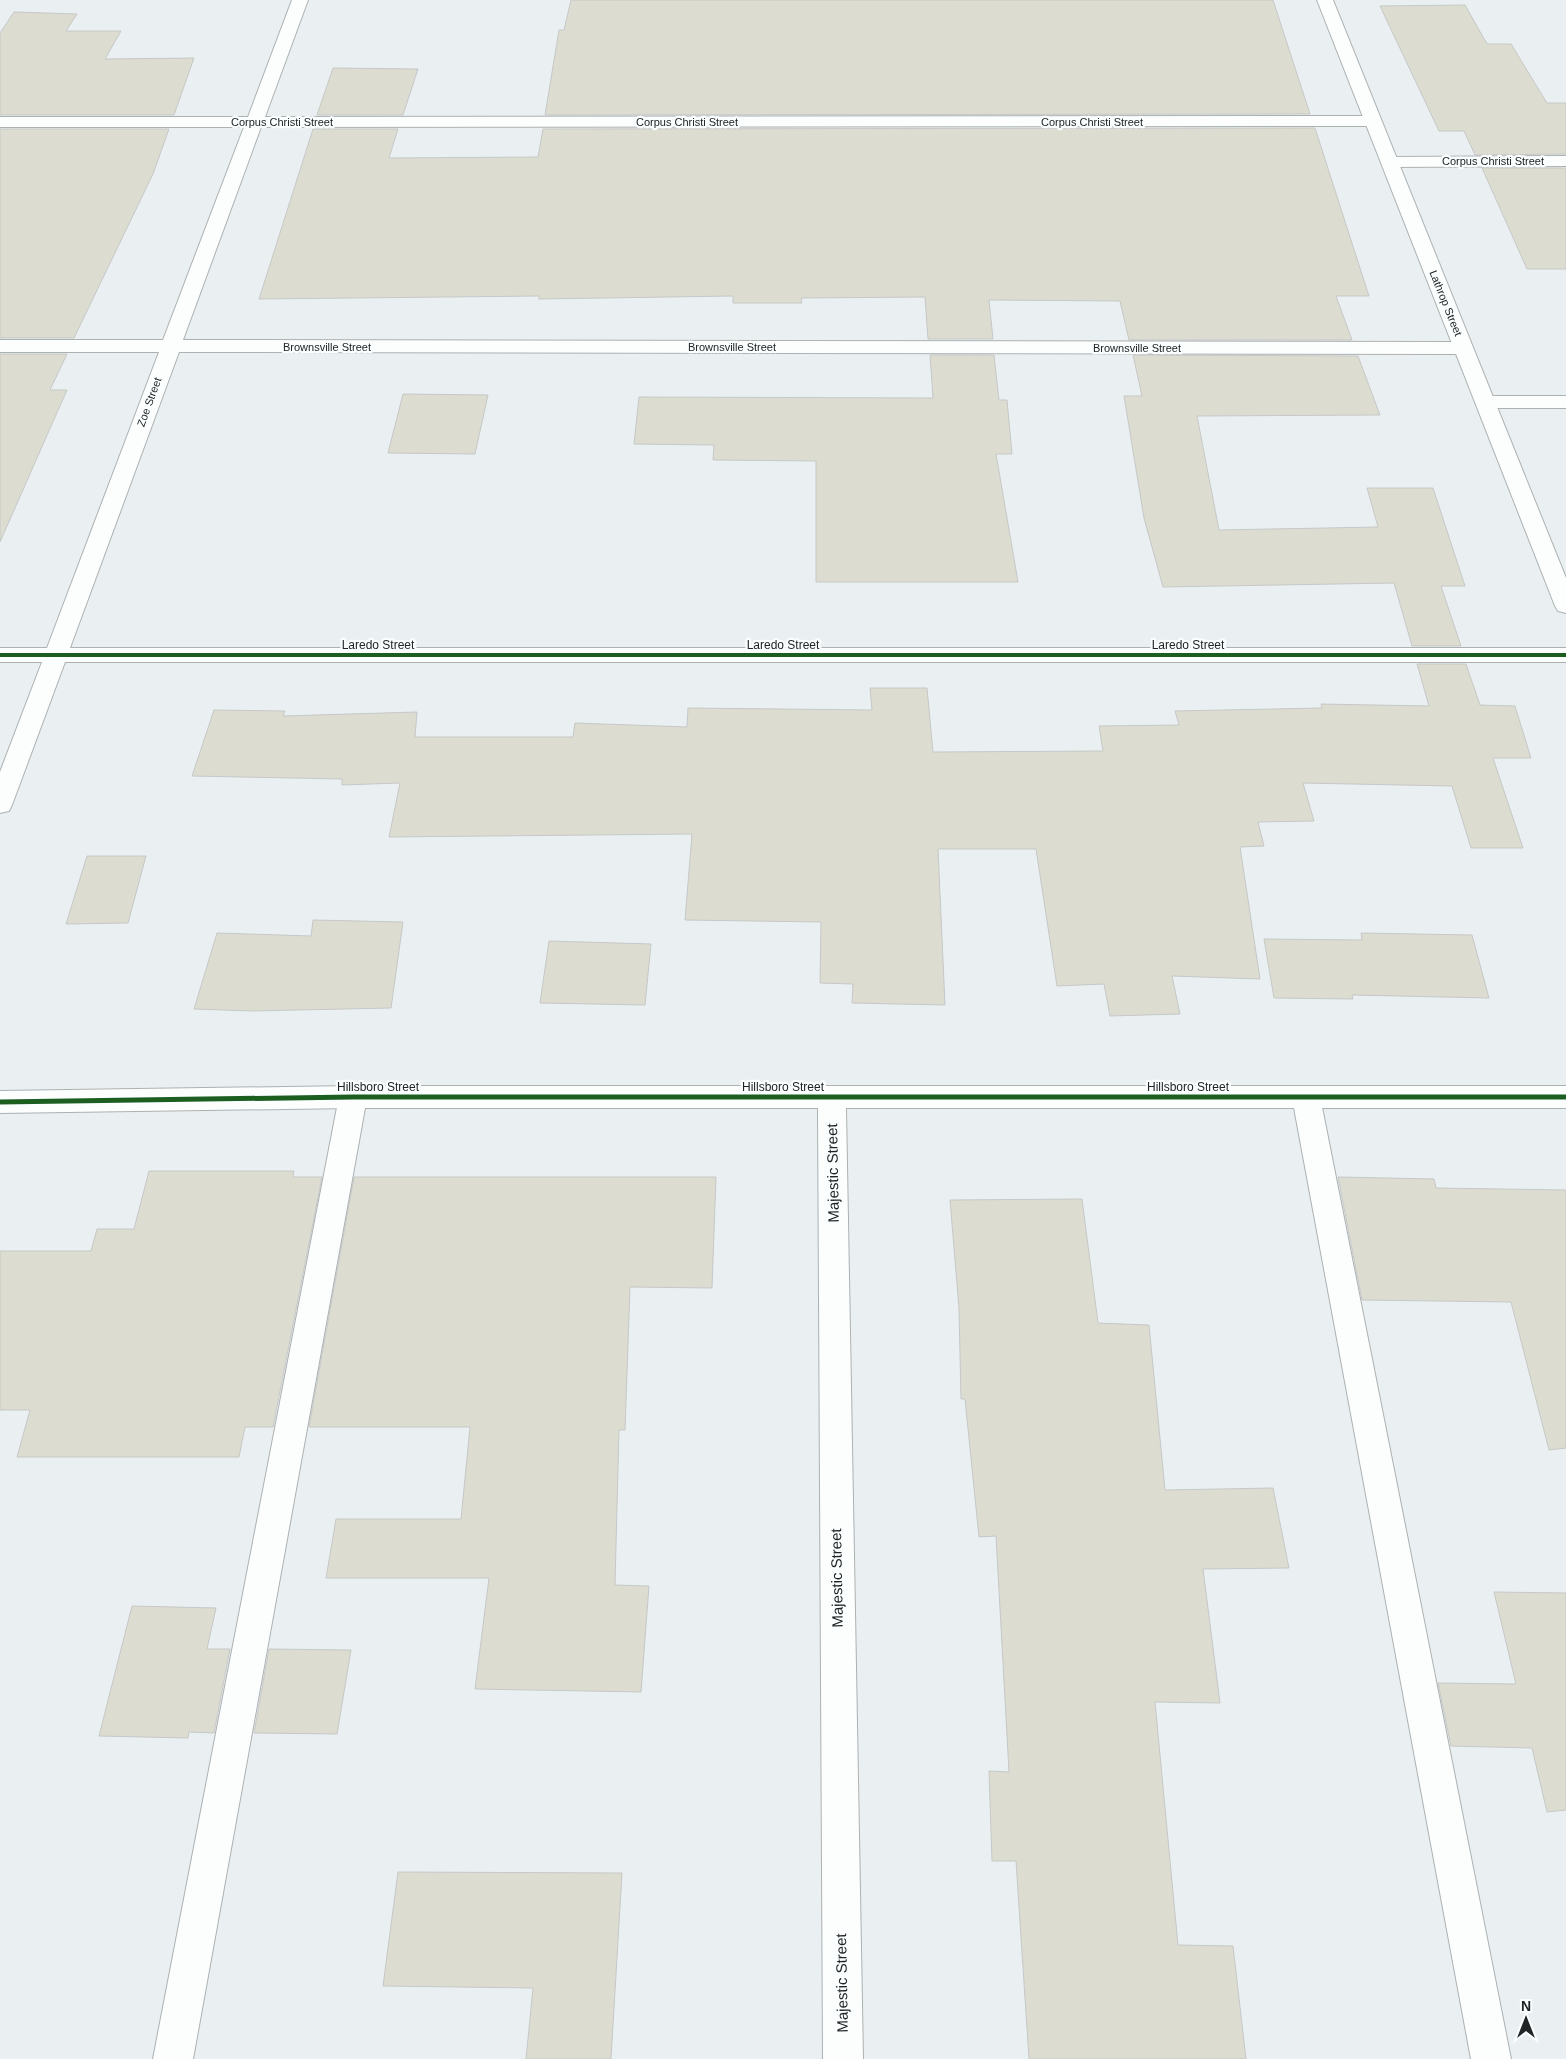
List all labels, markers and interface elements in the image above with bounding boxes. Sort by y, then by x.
street label: Corpus Christi Street [231,116,333,128]
street label: Corpus Christi Street [636,116,738,128]
street label: Corpus Christi Street [1041,116,1143,128]
street label: Corpus Christi Street [1442,155,1544,167]
street label: Lathrop Street [1427,268,1465,338]
street label: Brownsville Street [283,341,371,353]
street label: Brownsville Street [688,341,776,353]
street label: Brownsville Street [1093,342,1181,354]
street label: Zoe Street [135,376,163,428]
street label: Laredo Street [342,638,415,652]
street label: Laredo Street [747,638,820,652]
street label: Laredo Street [1152,638,1225,652]
street label: Hillsboro Street [337,1080,420,1094]
street label: Hillsboro Street [742,1080,825,1094]
street label: Hillsboro Street [1147,1080,1230,1094]
street label: Majestic Street [823,1122,842,1223]
street label: Majestic Street [827,1527,846,1628]
street label: Majestic Street [832,1932,851,2033]
north arrow [1501,1994,1551,2044]
text: N [1521,1998,1531,2014]

